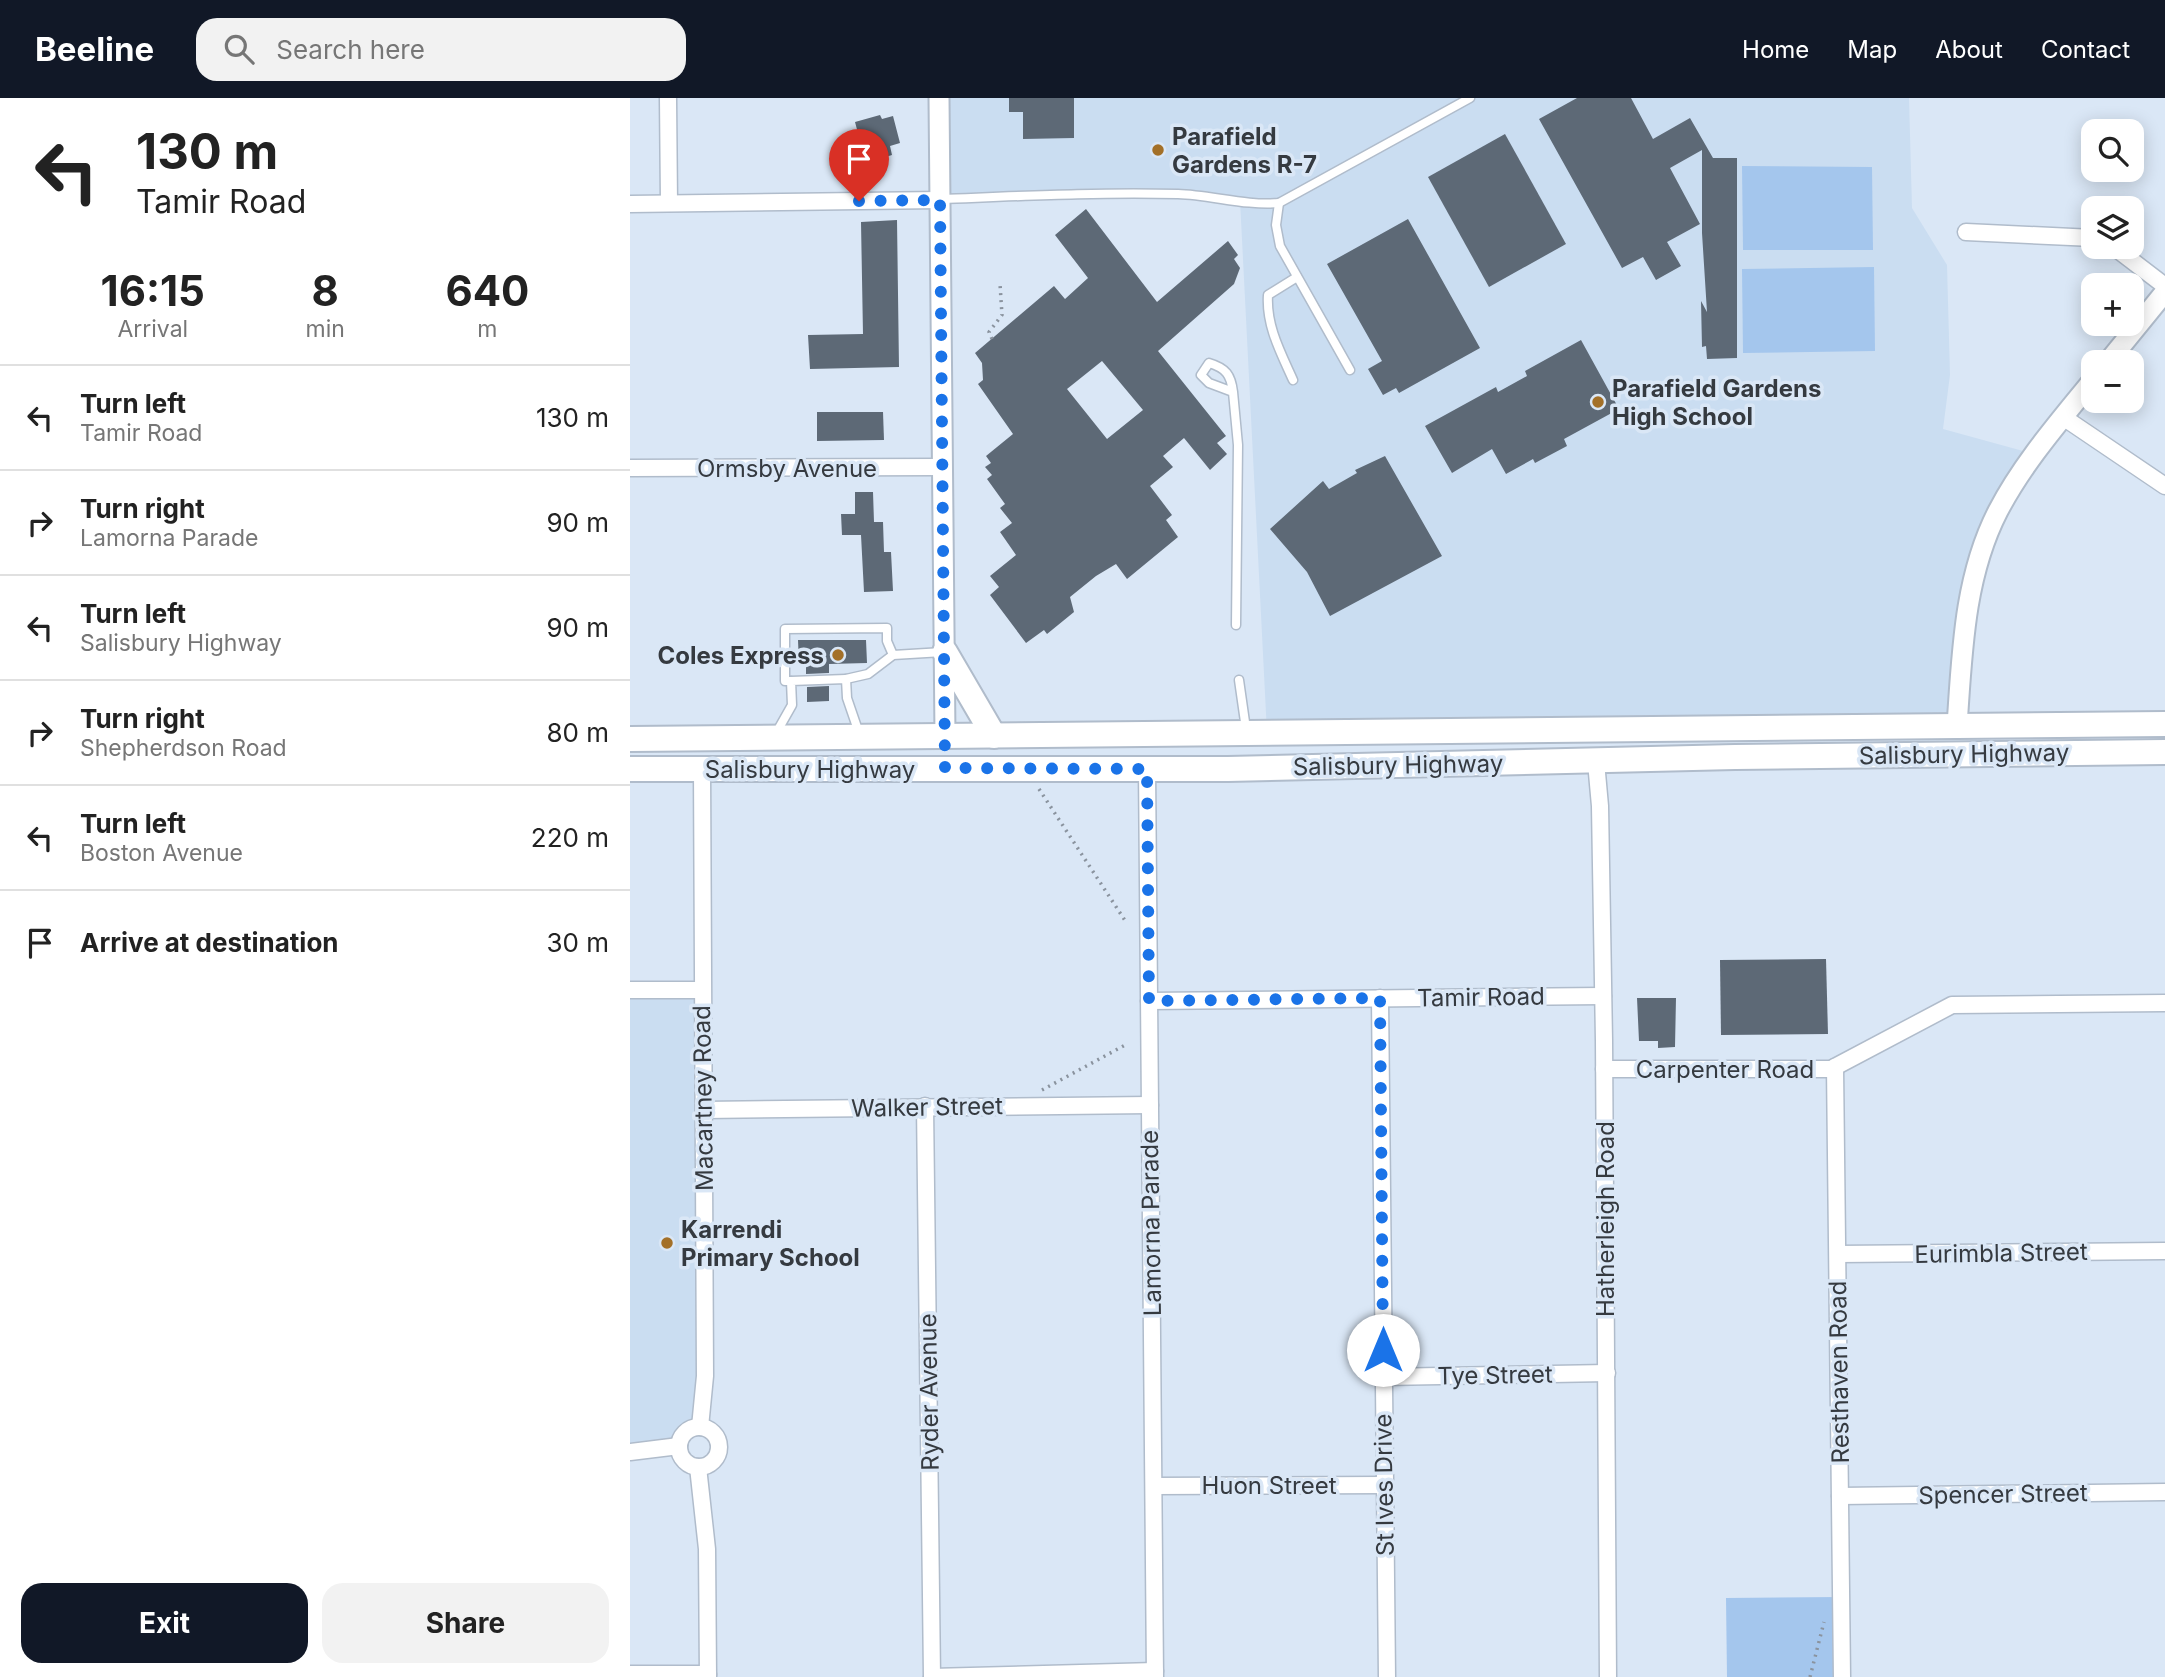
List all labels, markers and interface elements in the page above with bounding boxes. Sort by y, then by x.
search box [196,18,686,81]
text: Beeline [35,29,154,69]
icon: search [220,30,258,68]
text: Search here [276,34,425,65]
text: Home [1742,35,1809,64]
text: Map [1847,35,1897,64]
text: About [1935,35,2003,64]
text: Contact [2041,35,2130,64]
map controls [2081,119,2144,413]
button: search [2081,119,2144,182]
text: 130 m [136,122,278,181]
place label: Parafield Gardens R-7 [1172,122,1317,179]
icon: left [21,126,112,217]
pin [829,129,889,201]
icon: arrive [840,140,878,178]
marker: Parafield Gardens R-7 [1150,142,1166,158]
text: Tamir Road [136,182,306,221]
button: layers [2081,196,2144,259]
text: 16:15 [101,265,205,316]
text: 8 [312,265,339,316]
text: 640 [445,265,529,316]
button: + [2081,273,2144,336]
text: Arrival [117,315,188,343]
text: min [306,315,345,343]
text: m [477,315,498,343]
button: − [2081,350,2144,413]
place label: Parafield Gardens High School [1612,374,1821,431]
text: Turn left [80,388,186,419]
marker: Parafield Gardens High School [1590,394,1606,410]
icon: left [21,399,59,437]
text: 130 m [536,402,609,433]
text: Tamir Road [80,419,202,447]
street label: Ormsby Avenue [697,454,877,483]
text: Turn right [80,493,205,524]
icon: right [21,504,59,542]
text: 90 m [546,507,609,538]
text: Lamorna Parade [80,524,259,552]
text: Turn left [80,598,186,629]
icon: left [21,609,59,647]
text: 90 m [546,612,609,643]
text: Salisbury Highway [80,629,282,657]
place label: Coles Express [658,641,824,670]
marker: Coles Express [830,647,846,663]
text: Turn right [80,703,205,734]
icon: right [21,714,59,752]
text: 80 m [546,717,609,748]
text: Shepherdson Road [80,734,287,762]
street label: Salisbury Highway [1859,738,2069,770]
street label: Salisbury Highway [1293,749,1503,781]
street label: Salisbury Highway [705,755,915,784]
text: Turn left [80,808,186,839]
icon: left [21,819,59,857]
text: 220 m [531,822,609,853]
text: Boston Avenue [80,839,243,867]
icon: arrive [21,924,59,962]
text: Arrive at destination [80,927,339,958]
text: 30 m [546,927,609,958]
street label: Tamir Road [1417,981,1545,1013]
street label: Macartney Road [687,1005,719,1191]
street label: Carpenter Road [1636,1055,1814,1084]
street label: Walker Street [851,1091,1003,1123]
street label: Hatherleigh Road [1591,1121,1620,1317]
street label: Lamorna Parade [1135,1130,1167,1316]
place label: Karrendi Primary School [681,1215,860,1272]
marker: Karrendi Primary School [659,1235,675,1251]
street label: Eurimbla Street [1914,1237,2088,1269]
street label: Resthaven Road [1823,1280,1855,1464]
street label: Ryder Avenue [913,1313,945,1471]
position arrow [1346,1313,1420,1387]
street label: Tye Street [1437,1359,1553,1391]
street label: St Ives Drive [1368,1413,1400,1557]
street label: Huon Street [1201,1471,1337,1500]
street label: Spencer Street [1918,1478,2088,1510]
button: Exit [21,1583,308,1663]
button: Share [322,1583,609,1663]

